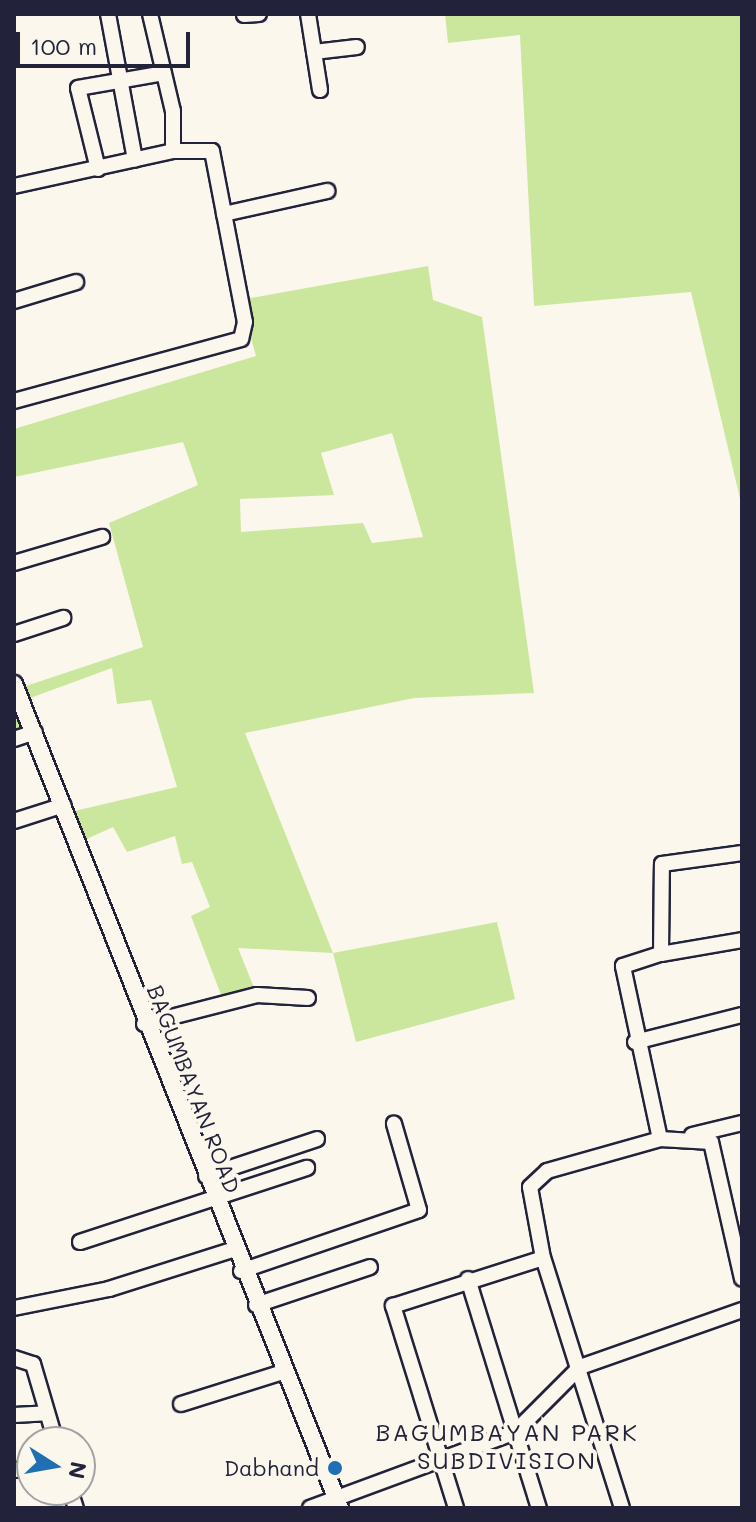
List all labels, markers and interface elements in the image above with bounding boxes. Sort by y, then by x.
scale bar [20,16,194,66]
text: 100 m [30,30,97,61]
street label: BAGUMBAYAN ROAD [142,981,246,1197]
district label: BAGUMBAYAN PARK SUBDIVISION [376,1418,638,1474]
north arrow [16,1426,96,1506]
place label: Dabhand [224,1455,319,1481]
text: N [62,1459,94,1481]
marker: Dabhand [326,1459,344,1477]

